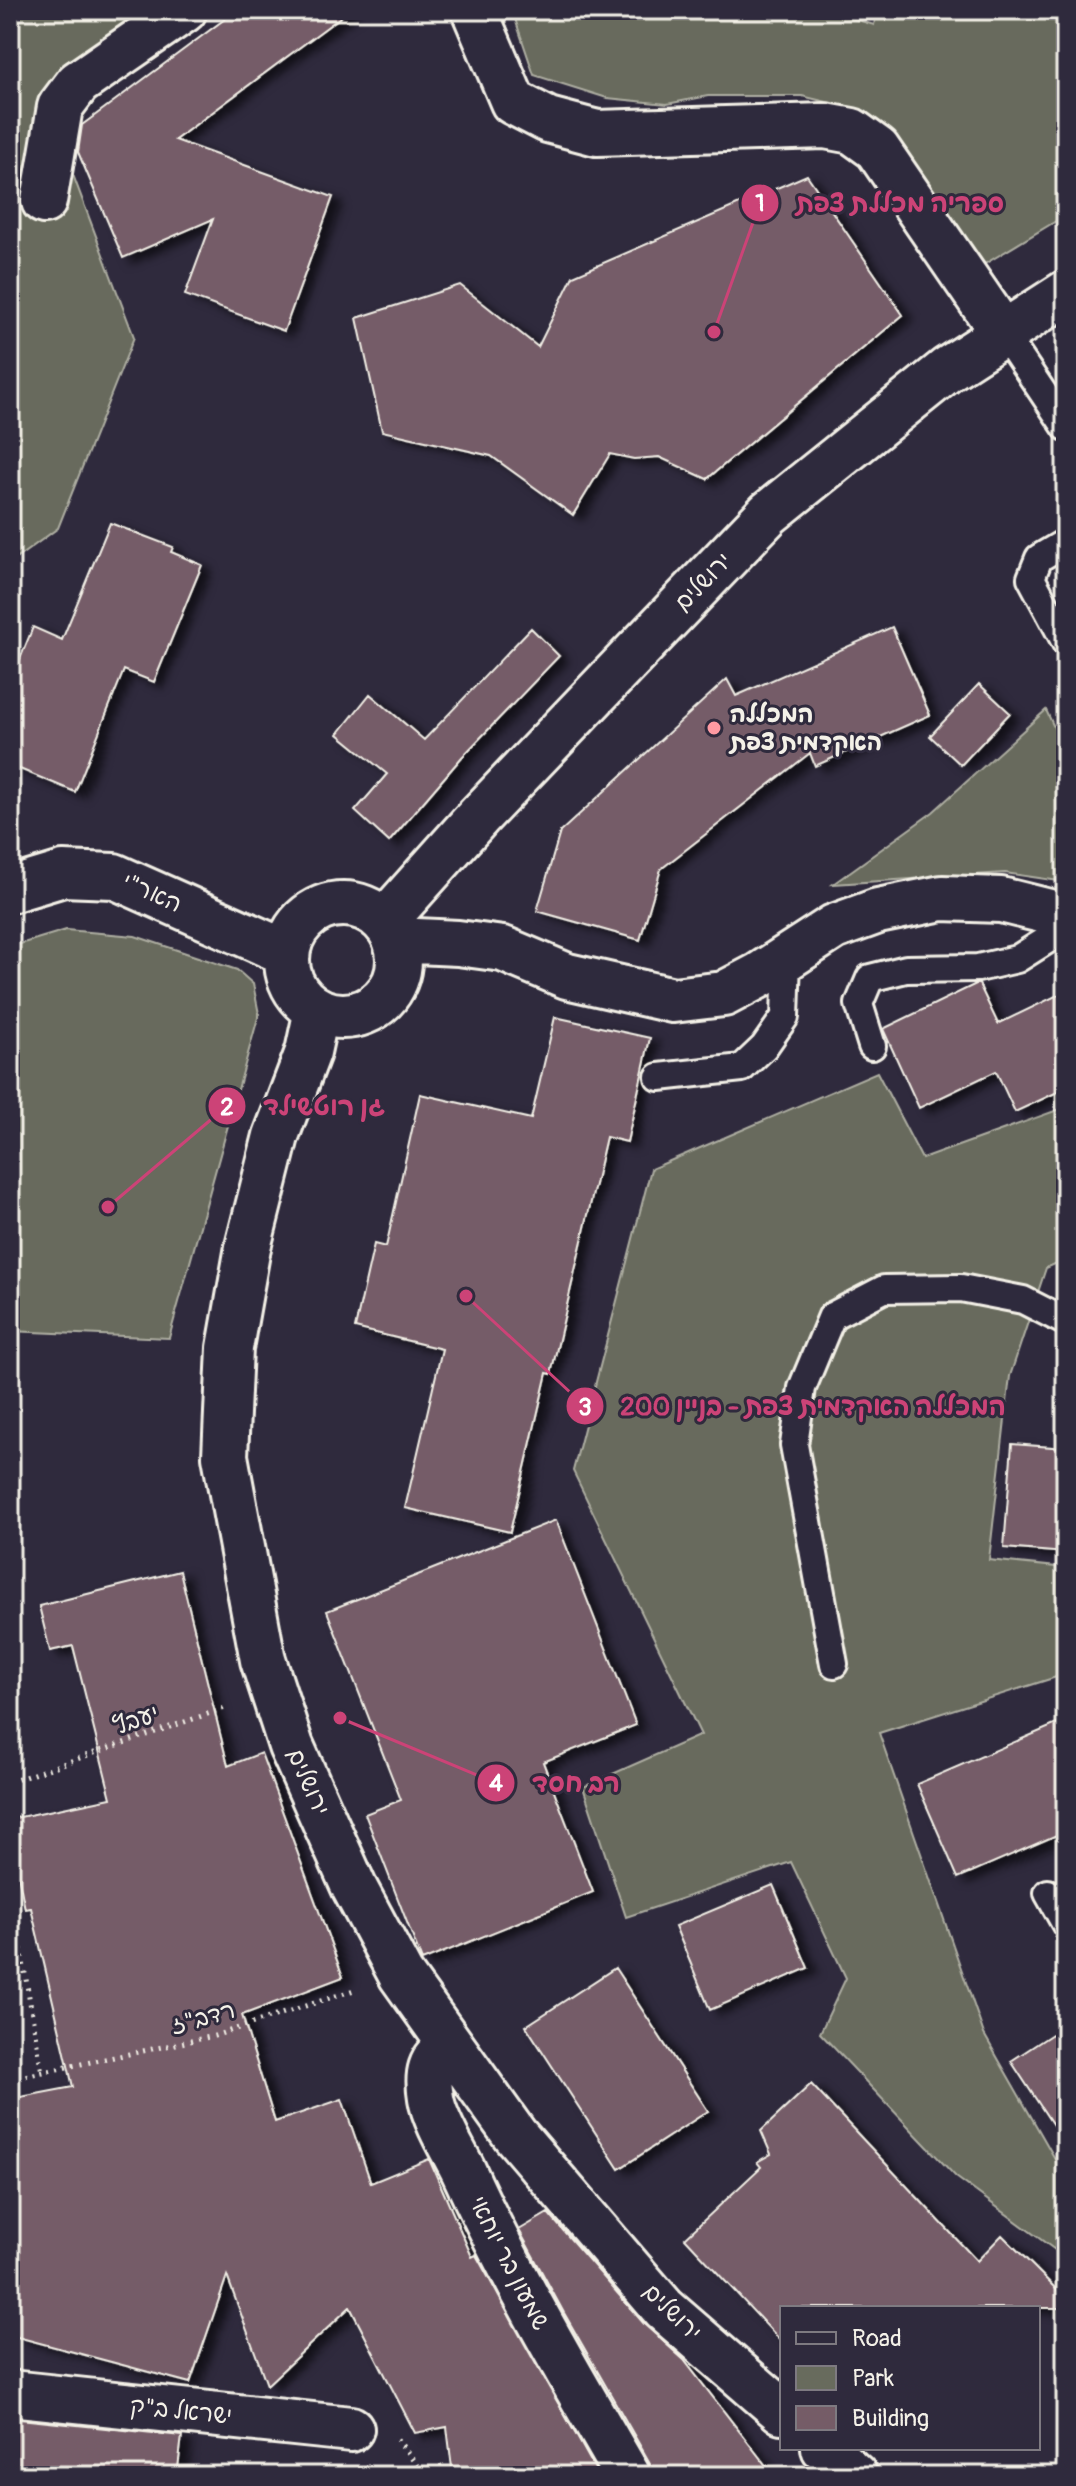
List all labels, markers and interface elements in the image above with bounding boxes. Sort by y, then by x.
callout: ספריה מכללת צפת [740,178,1020,228]
text: ספריה מכללת צפת [794,188,1004,220]
text: 1 [755,189,765,218]
street label: ירושלים [668,547,738,617]
place label: המכללה האקדמית צפת [728,700,882,757]
marker: המכללה האקדמית צפת [705,719,723,737]
street label: האר"י [118,867,186,919]
callout: גן רוטשילד [207,1081,401,1131]
text: גן רוטשילד [263,1091,385,1123]
text: 2 [220,1093,234,1122]
callout: המכללה האקדמית צפת - בניין 200 [565,1381,1022,1431]
text: המכללה האקדמית צפת - בניין 200 [620,1391,1006,1423]
text: 3 [578,1393,592,1422]
street label: יעבץ [109,1699,163,1741]
street label: ירושלים [280,1744,336,1820]
callout: רב חסד [476,1758,636,1808]
text: רב חסד [532,1768,620,1800]
text: 4 [489,1769,503,1798]
street label: רדב"ז [168,1996,238,2040]
street label: שמעון בר יוחאי [463,2191,555,2335]
street label: ירושלים [637,2277,707,2347]
legend [780,2306,1040,2450]
text: Road [852,2324,902,2353]
text: Park [852,2364,894,2393]
street label: ישראל ב"ק [128,2391,234,2431]
text: Building [852,2404,929,2433]

